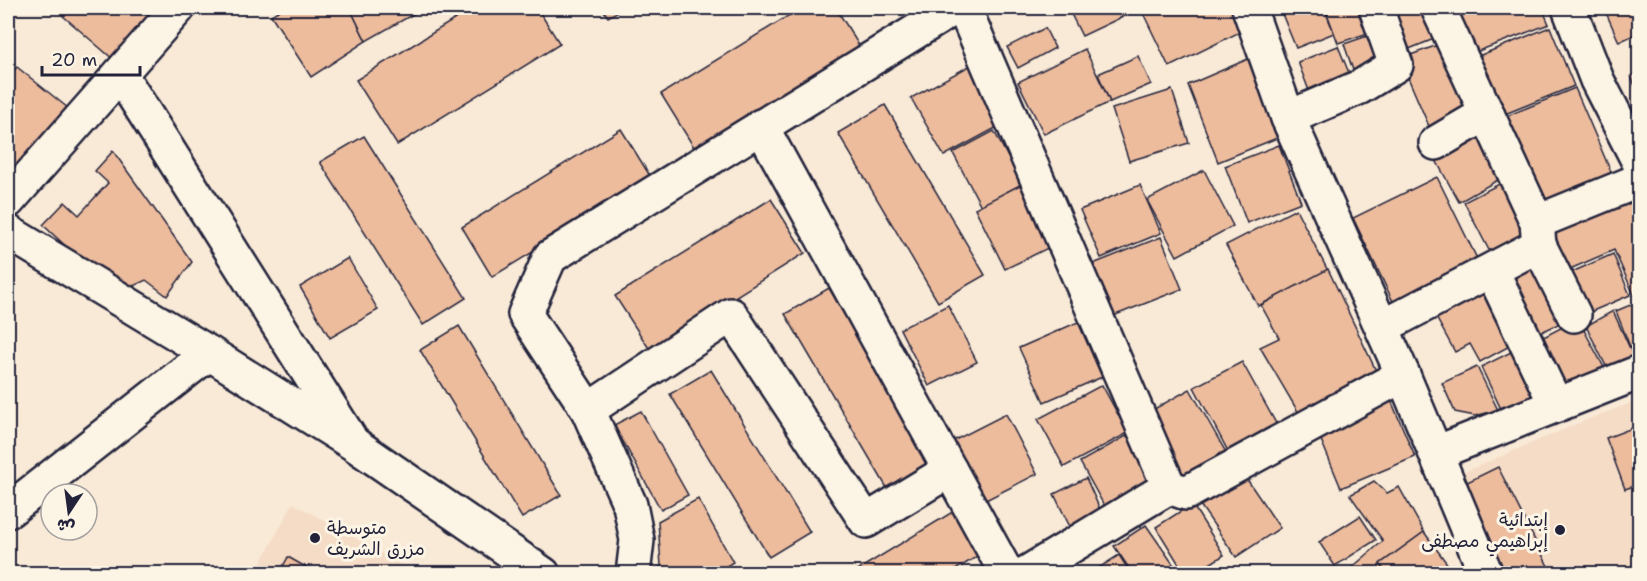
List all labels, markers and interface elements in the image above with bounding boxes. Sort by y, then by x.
scale bar [42,39,140,77]
text: 20 m [51,48,97,72]
north arrow [39,482,99,542]
place label: إبتدائية إبراهيمي مصطفى [1421,508,1548,557]
text: ش [55,514,77,538]
place label: متوسطة مزرق الشريف [327,516,425,561]
marker: إبتدائية إبراهيمي مصطفى [1553,523,1567,537]
marker: متوسطة مزرق الشريف [308,531,322,545]

